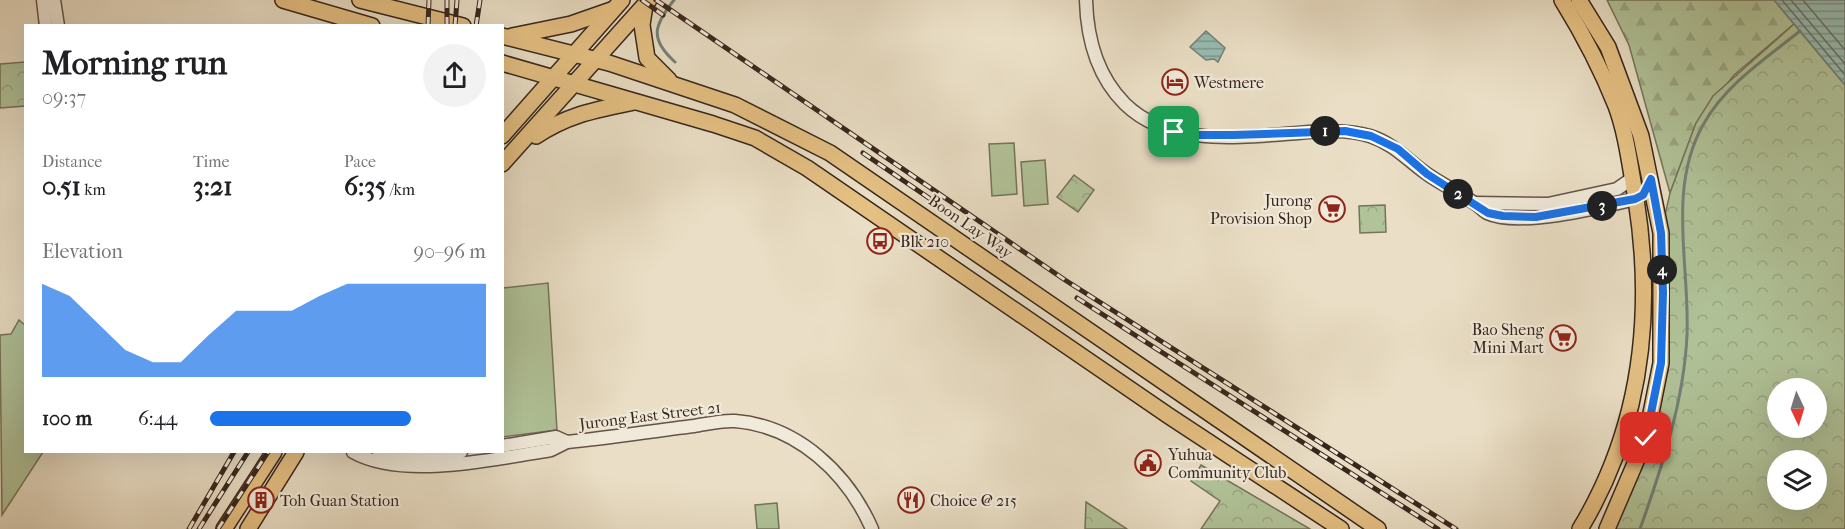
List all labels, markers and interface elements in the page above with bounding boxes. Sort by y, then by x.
text: Morning run [42,44,227,83]
button: share [423,44,486,107]
hotel icon: Westmere [1160,67,1190,97]
place label: Westmere [1193,73,1264,92]
text: 09:37 [42,86,86,109]
pin [1148,106,1199,157]
icon: arrive [1157,115,1190,148]
pin: 1 [1310,116,1340,146]
text: 1 [1322,121,1328,140]
text: Distance [42,152,102,171]
text: Time [193,152,229,171]
text: Pace [344,152,376,171]
text: 0.51 [42,171,81,202]
text: 3:21 [193,171,233,202]
text: 6:35 [344,171,386,202]
pin: 2 [1443,179,1473,209]
text: km [81,180,106,199]
text: /km [386,180,415,199]
text: 2 [1454,184,1462,203]
street label: Boon Lay Way [925,190,1017,263]
place label: Jurong Provision Shop [1210,191,1312,228]
pin: 3 [1587,191,1617,221]
supermarket icon: Jurong Provision Shop [1317,194,1347,224]
text: 3 [1599,196,1605,215]
bus stop icon: Blk 210 [865,226,895,256]
place label: Blk 210 [900,232,949,251]
text: Elevation [42,240,123,263]
text: 90–96 m [414,240,486,263]
pin: 4 [1647,255,1677,285]
text: 4 [1657,260,1667,279]
place label: Bao Sheng Mini Mart [1472,320,1544,357]
supermarket icon: Bao Sheng Mini Mart [1548,323,1578,353]
north arrow [1767,378,1827,438]
map controls [1767,378,1827,510]
street label: Jurong East Street 21 [576,397,722,434]
text: 100 m [42,407,92,430]
text: 6:44 [138,407,177,430]
pin [1620,412,1671,463]
icon: check [1629,421,1662,454]
place label: Yuhua Community Club [1167,445,1286,482]
public building icon: Yuhua Community Club [1133,448,1163,478]
button: layers [1767,450,1827,510]
building icon: Toh Guan Station [246,485,276,515]
restaurant icon: Choice @ 215 [896,485,926,515]
place label: Toh Guan Station [280,491,400,510]
place label: Choice @ 215 [930,491,1017,510]

